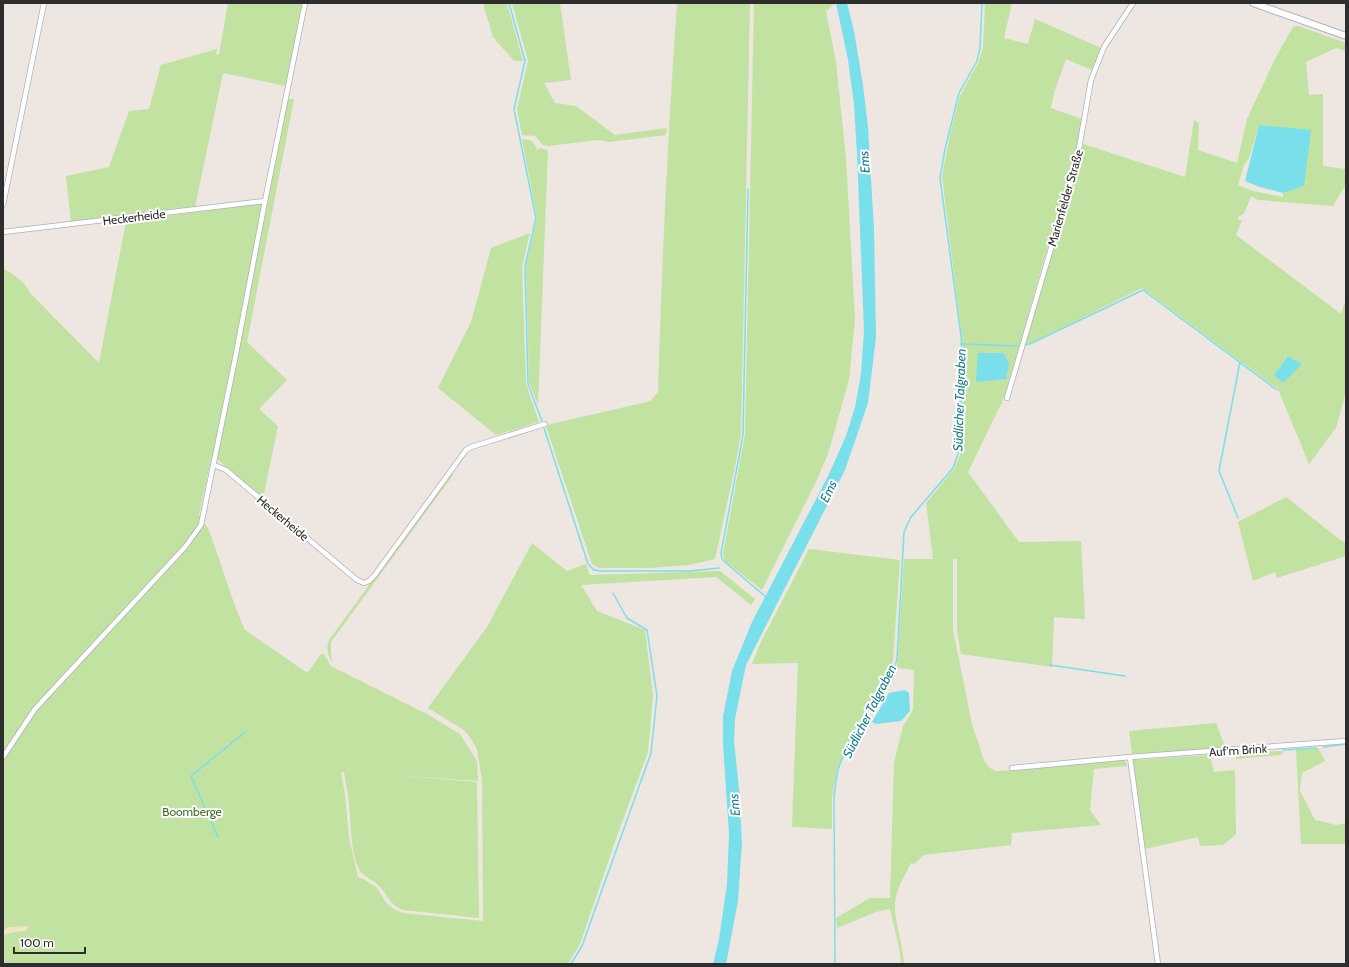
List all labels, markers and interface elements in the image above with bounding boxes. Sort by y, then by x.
street label: Marienfelder Straße [1044,148,1086,248]
water label: Ems [855,150,873,174]
street label: Heckerheide [102,206,166,228]
water label: Südlicher Talgraben [949,348,969,452]
water label: Ems [816,478,840,504]
street label: Heckerheide [254,492,312,544]
water label: Südlicher Talgraben [839,662,899,760]
street label: Auf'm Brink [1208,740,1268,760]
water label: Ems [725,793,743,817]
park label: Boomberge [162,804,222,819]
scale bar [14,929,85,955]
text: 100 m [20,935,54,950]

